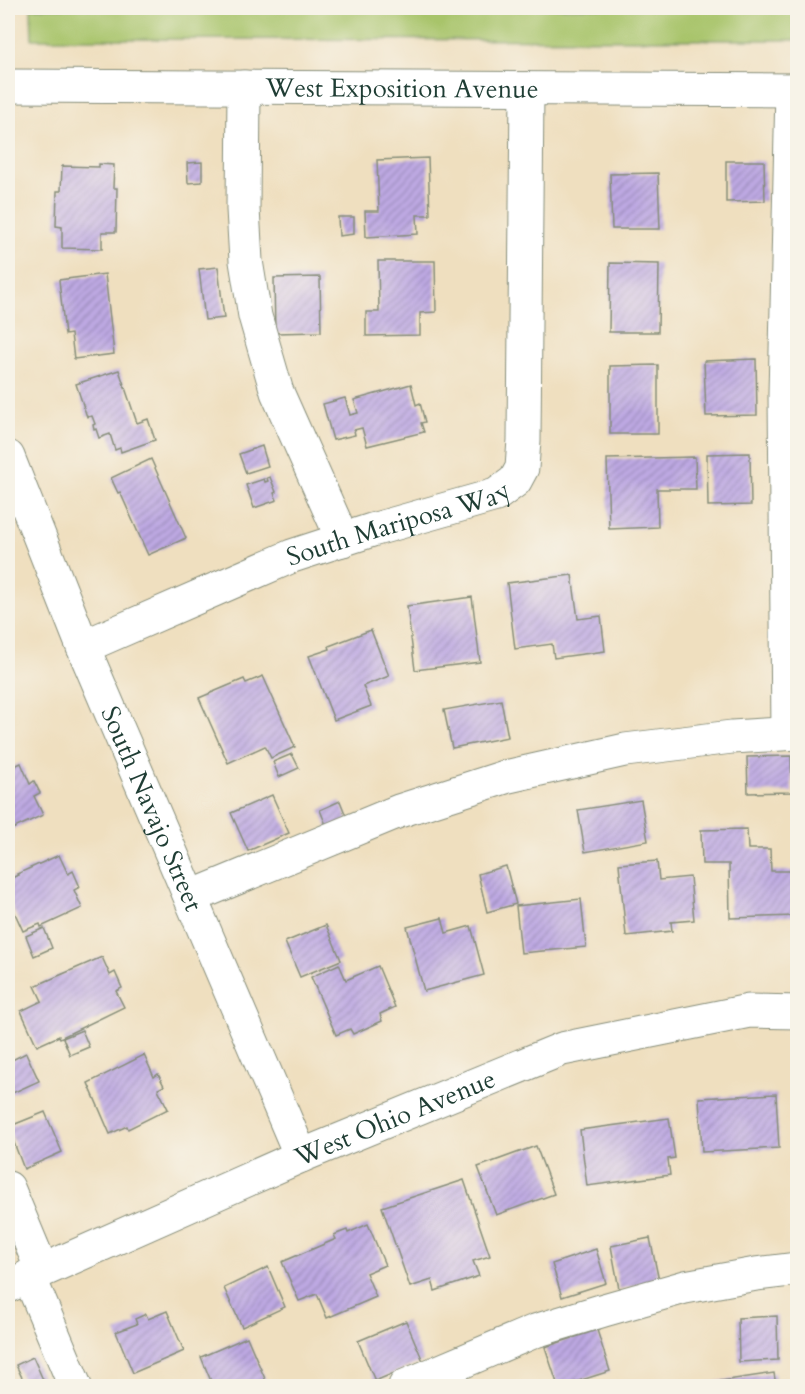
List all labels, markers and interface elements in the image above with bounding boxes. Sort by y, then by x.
street label: West Exposition Avenue [264,70,539,106]
street label: South Mariposa Way [282,472,518,574]
street label: South Navajo Street [93,701,212,916]
street label: West Ohio Avenue [288,1061,500,1175]

